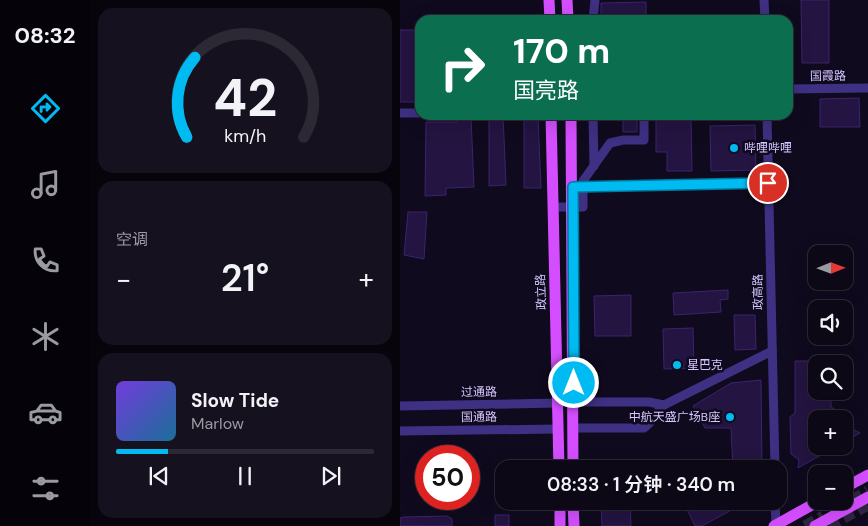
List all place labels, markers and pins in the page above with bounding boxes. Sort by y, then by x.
place label: 哔哩哔哩 [744,140,792,156]
marker: 哔哩哔哩 [728,142,740,154]
pin [747,162,789,204]
place label: 星巴克 [687,357,723,373]
marker: 星巴克 [671,359,683,371]
place label: 中航天盛广场B座 [629,409,720,425]
marker: 中航天盛广场B座 [724,411,736,423]

